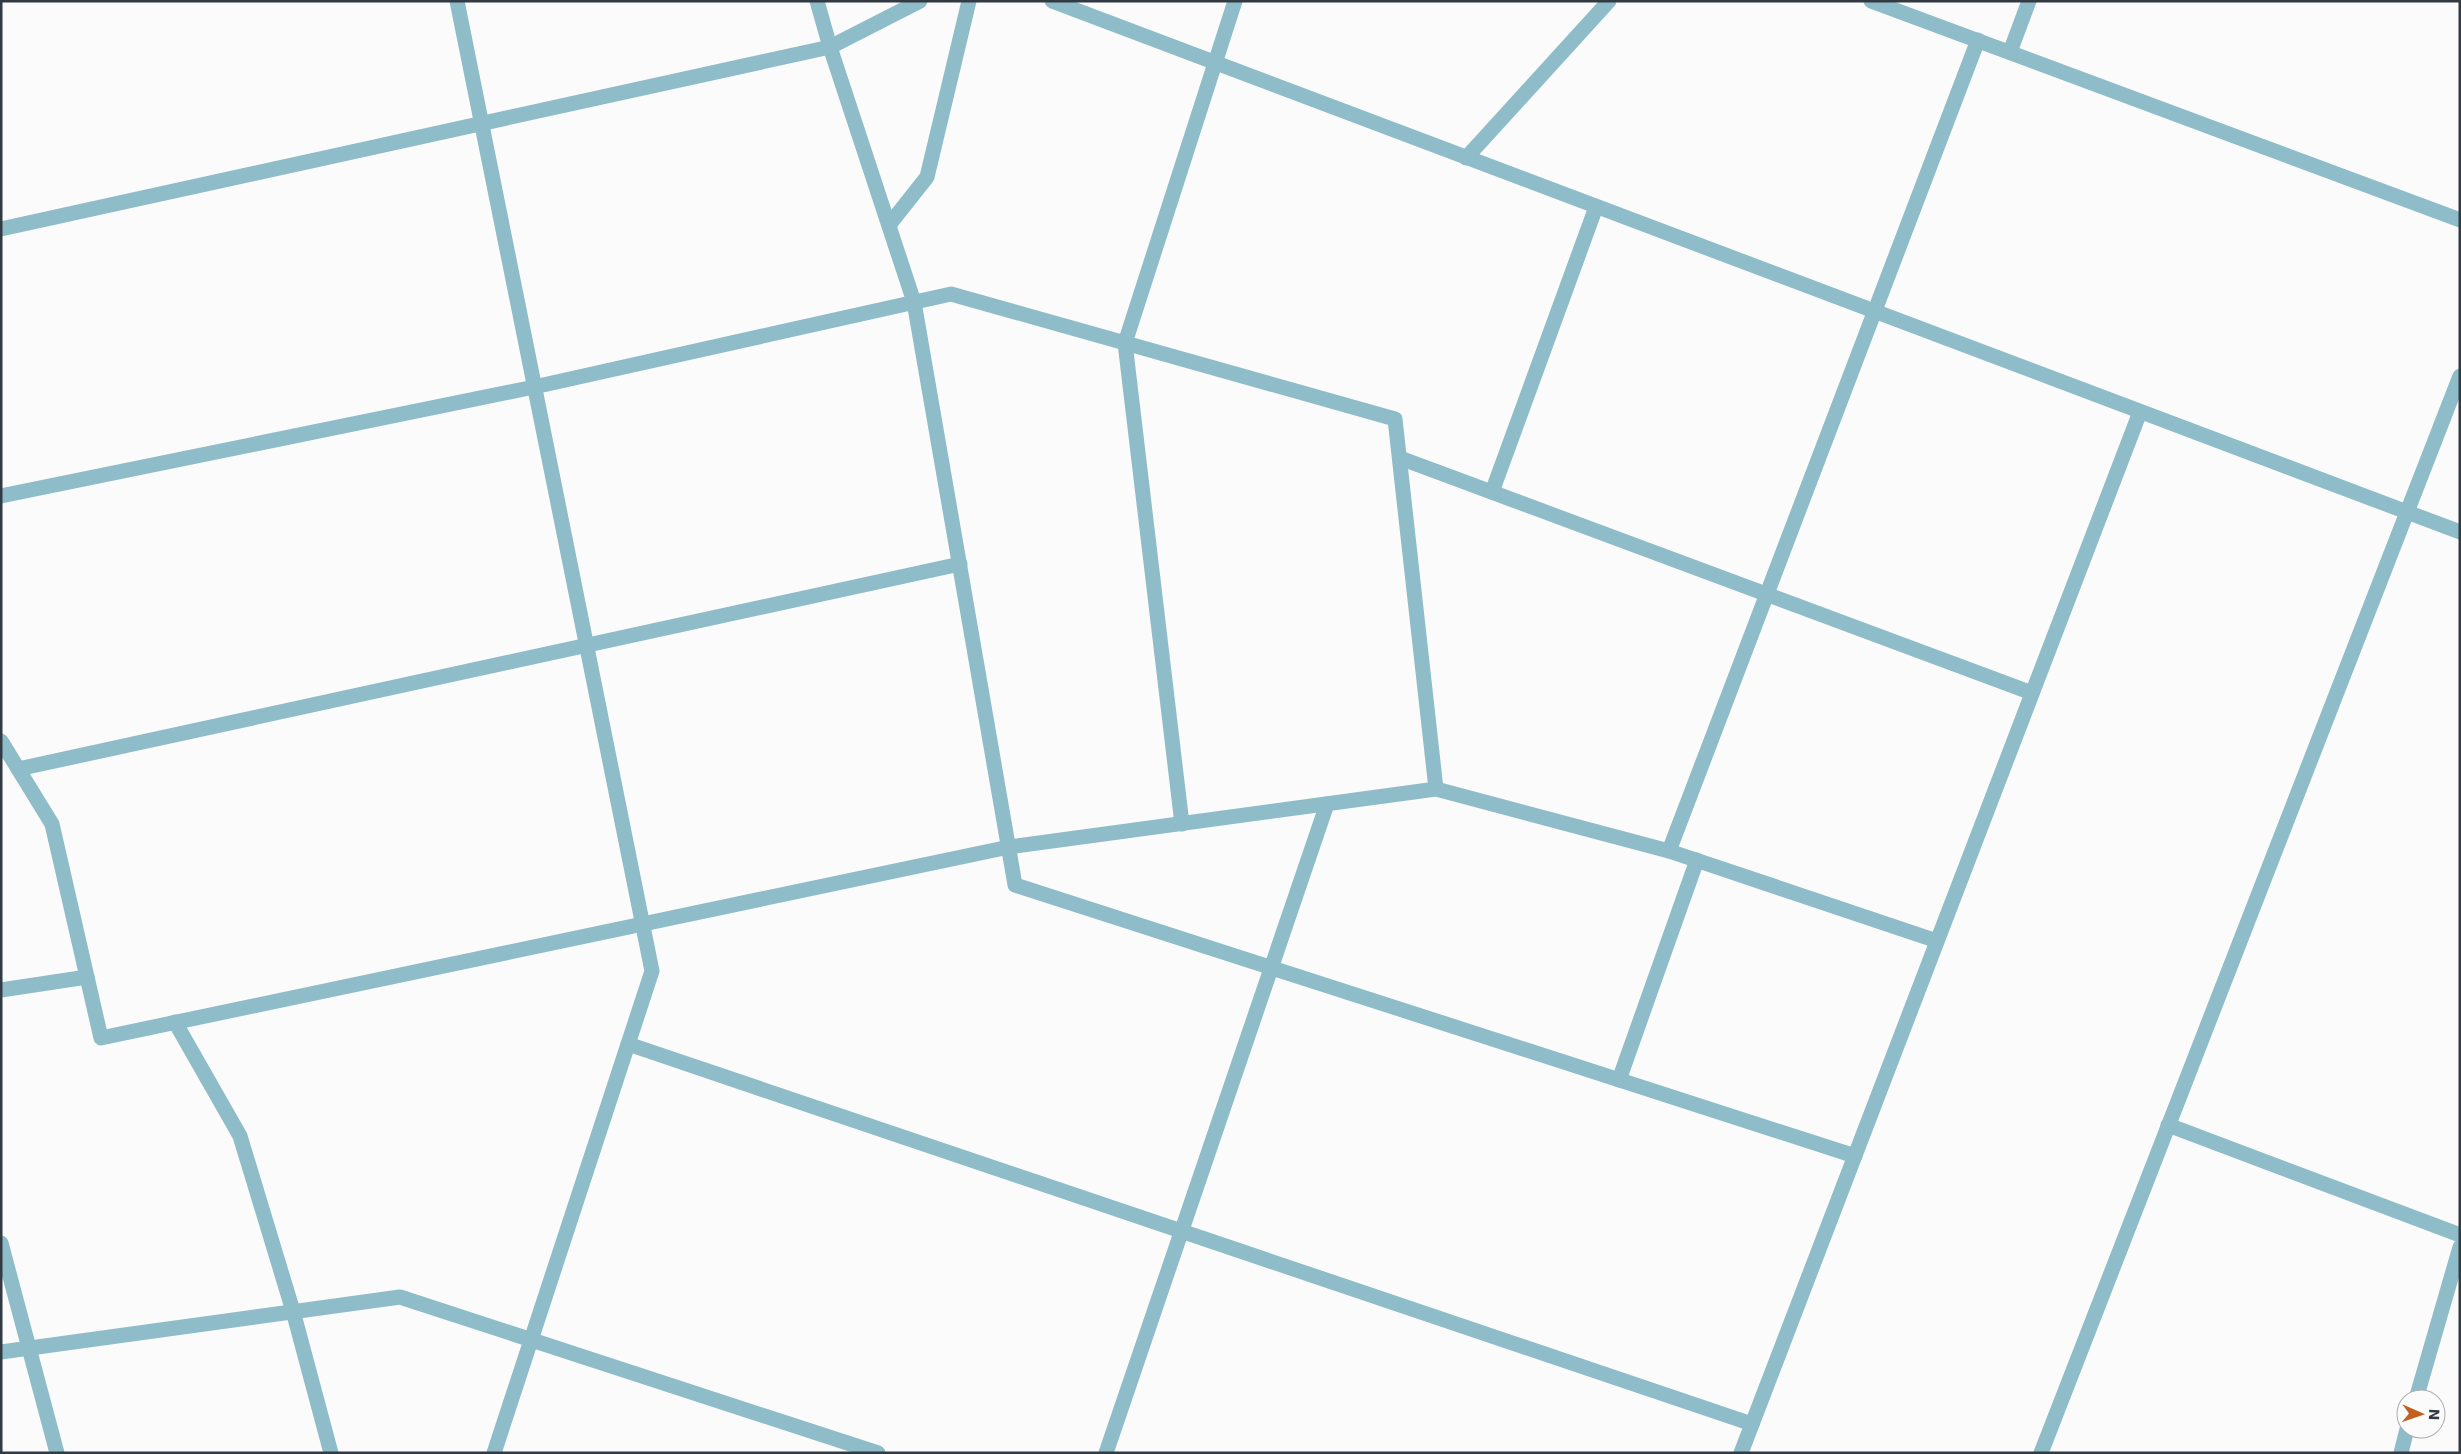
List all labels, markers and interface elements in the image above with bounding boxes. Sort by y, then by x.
north arrow [2396,1389,2446,1439]
text: N [2426,1408,2442,1421]

